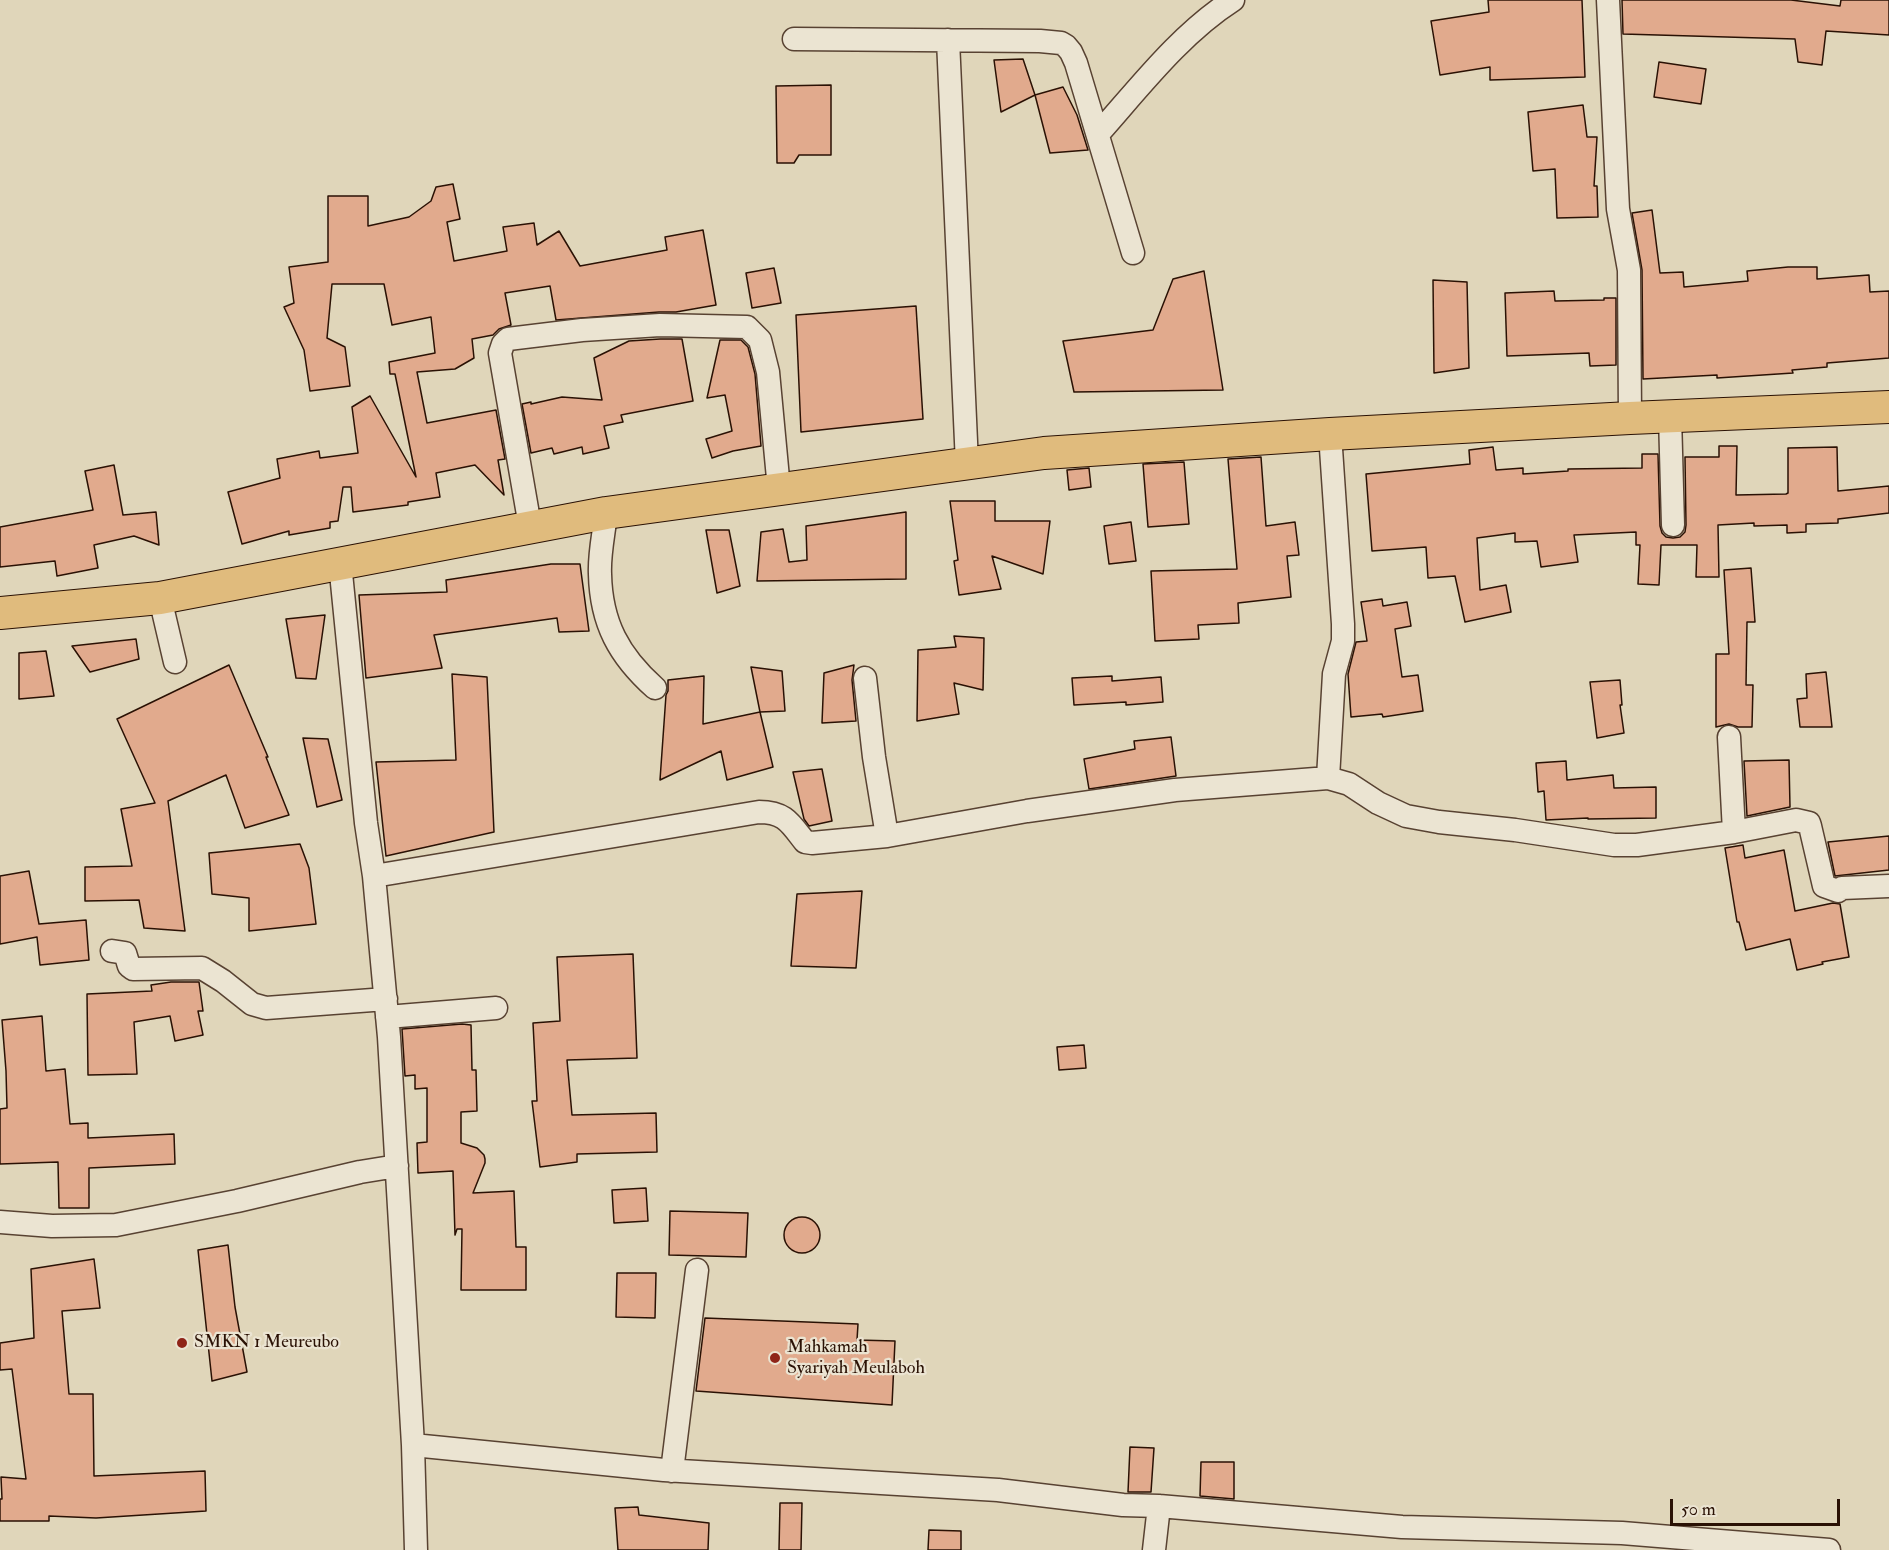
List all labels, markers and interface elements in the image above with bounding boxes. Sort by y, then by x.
place label: SMKN 1 Meureubo [194,1332,339,1354]
marker: SMKN 1 Meureubo [175,1336,189,1350]
place label: Mahkamah Syariyah Meulaboh [787,1337,925,1380]
marker: Mahkamah Syariyah Meulaboh [768,1351,782,1365]
scale bar [1673,1487,1842,1525]
text: 50 m [1681,1498,1716,1521]

